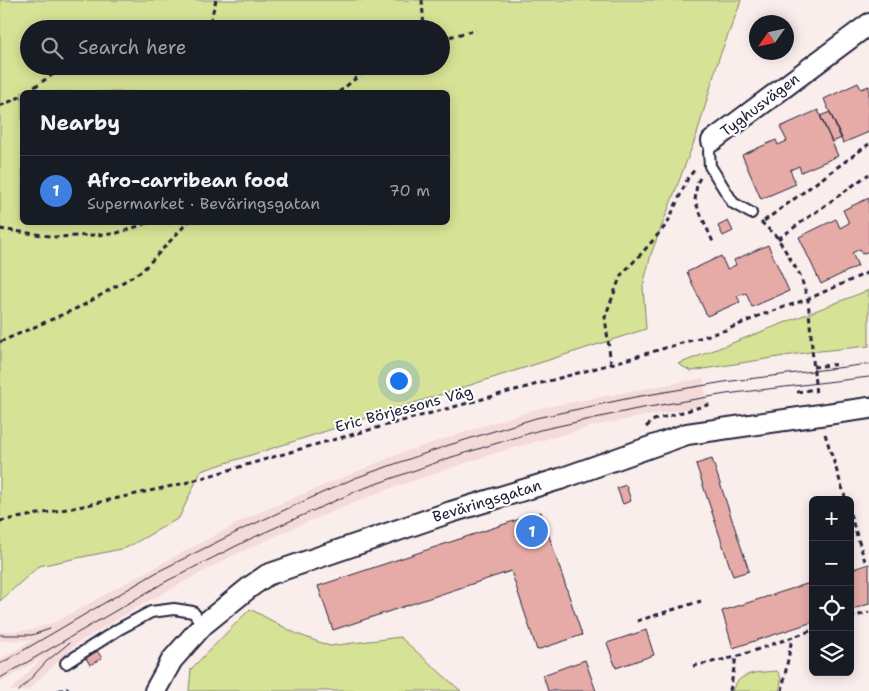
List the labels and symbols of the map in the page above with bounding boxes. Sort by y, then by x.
north arrow [749,15,794,60]
street label: Tyghusvägen [717,69,803,141]
your location [386,368,412,394]
street label: Eric Börjessons Väg [333,381,475,437]
street label: Beväringsgatan [430,475,544,527]
pin: 1 [516,512,548,550]

